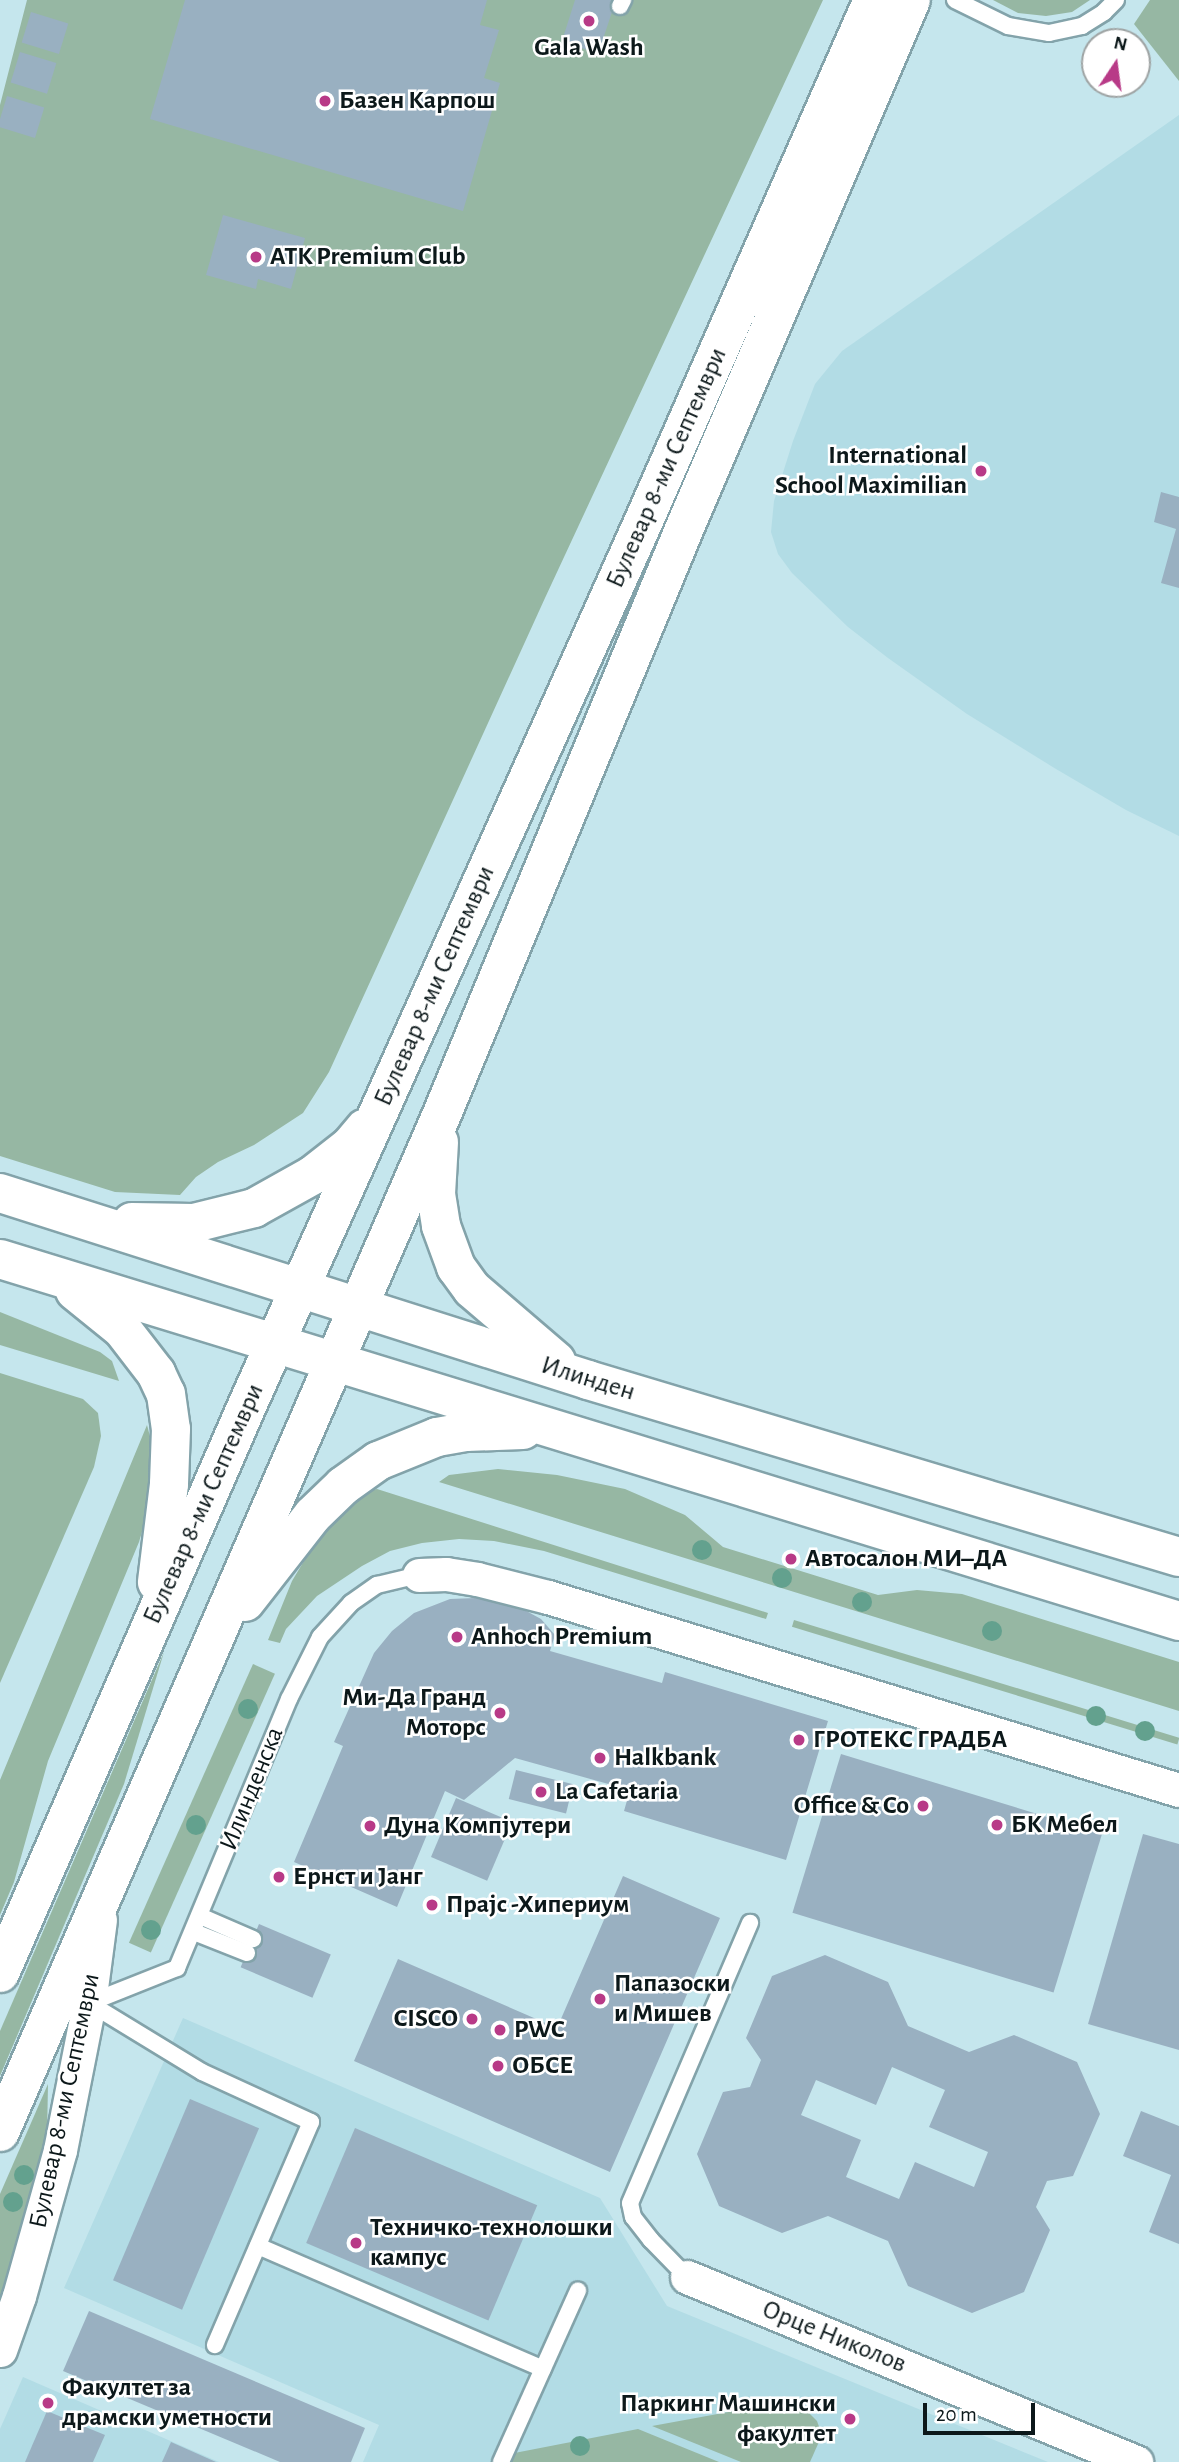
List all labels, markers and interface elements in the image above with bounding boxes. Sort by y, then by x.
marker: Gala Wash [581,13,597,29]
north arrow [1081,28,1151,98]
place label: Gala Wash [534,32,644,64]
text: N [1112,33,1129,55]
place label: Базен Карпош [339,85,495,117]
marker: Базен Карпош [317,93,333,109]
place label: ATK Premium Club [270,241,466,273]
marker: ATK Premium Club [248,249,264,265]
street label: Булевар 8-ми Септември [600,343,734,593]
place label: International School Maximilian [775,440,967,502]
marker: International School Maximilian [973,463,989,479]
street label: Булевар 8-ми Септември [368,861,502,1111]
street label: Илинден [537,1350,639,1408]
street label: Булевар 8-ми Септември [137,1379,271,1629]
place label: Автосалон МИ–ДА [805,1543,1007,1575]
marker: Автосалон МИ–ДА [783,1551,799,1567]
place label: Anhoch Premium [471,1621,652,1653]
marker: Anhoch Premium [449,1629,465,1645]
place label: Ми-Да Гранд Моторс [342,1682,486,1744]
marker: Ми-Да Гранд Моторс [492,1705,508,1721]
street label: Илинденска [213,1723,291,1855]
place label: ГРОТЕКС ГРАДБА [813,1724,1007,1756]
marker: ГРОТЕКС ГРАДБА [791,1732,807,1748]
place label: Halkbank [614,1742,716,1774]
marker: Halkbank [592,1750,608,1766]
place label: La Cafetaria [555,1776,678,1808]
marker: La Cafetaria [533,1784,549,1800]
place label: Office & Co [794,1790,909,1822]
marker: Office & Co [915,1798,931,1814]
place label: БК Мебел [1011,1809,1118,1841]
place label: Дуна Компјутери [384,1810,571,1842]
marker: БК Мебел [989,1817,1005,1833]
marker: Дуна Компјутери [362,1818,378,1834]
place label: Ернст и Јанг [293,1861,423,1893]
marker: Ернст и Јанг [271,1869,287,1885]
place label: Прајс -Хипериум [446,1889,629,1921]
marker: Прајс -Хипериум [424,1897,440,1913]
place label: Папазоски и Мишев [614,1968,731,2030]
street label: Булевар 8-ми Септември [23,1971,107,2231]
marker: Папазоски и Мишев [592,1991,608,2007]
place label: CISCO [394,2003,458,2035]
marker: CISCO [464,2011,480,2027]
place label: PWC [514,2014,564,2046]
marker: PWC [492,2022,508,2038]
place label: ОБСЕ [512,2050,573,2082]
marker: ОБСЕ [490,2058,506,2074]
place label: Техничко-технолошки кампус [370,2212,613,2274]
marker: Техничко-технолошки кампус [348,2235,364,2251]
street label: Орце Николов [757,2294,911,2380]
place label: Факултет за драмски уметности [62,2372,272,2434]
place label: Паркинг Машински факултет [620,2388,836,2450]
scale bar [927,2388,1039,2432]
marker: Факултет за драмски уметности [40,2395,56,2411]
text: 20 m [936,2404,977,2425]
marker: Паркинг Машински факултет [842,2411,858,2427]

